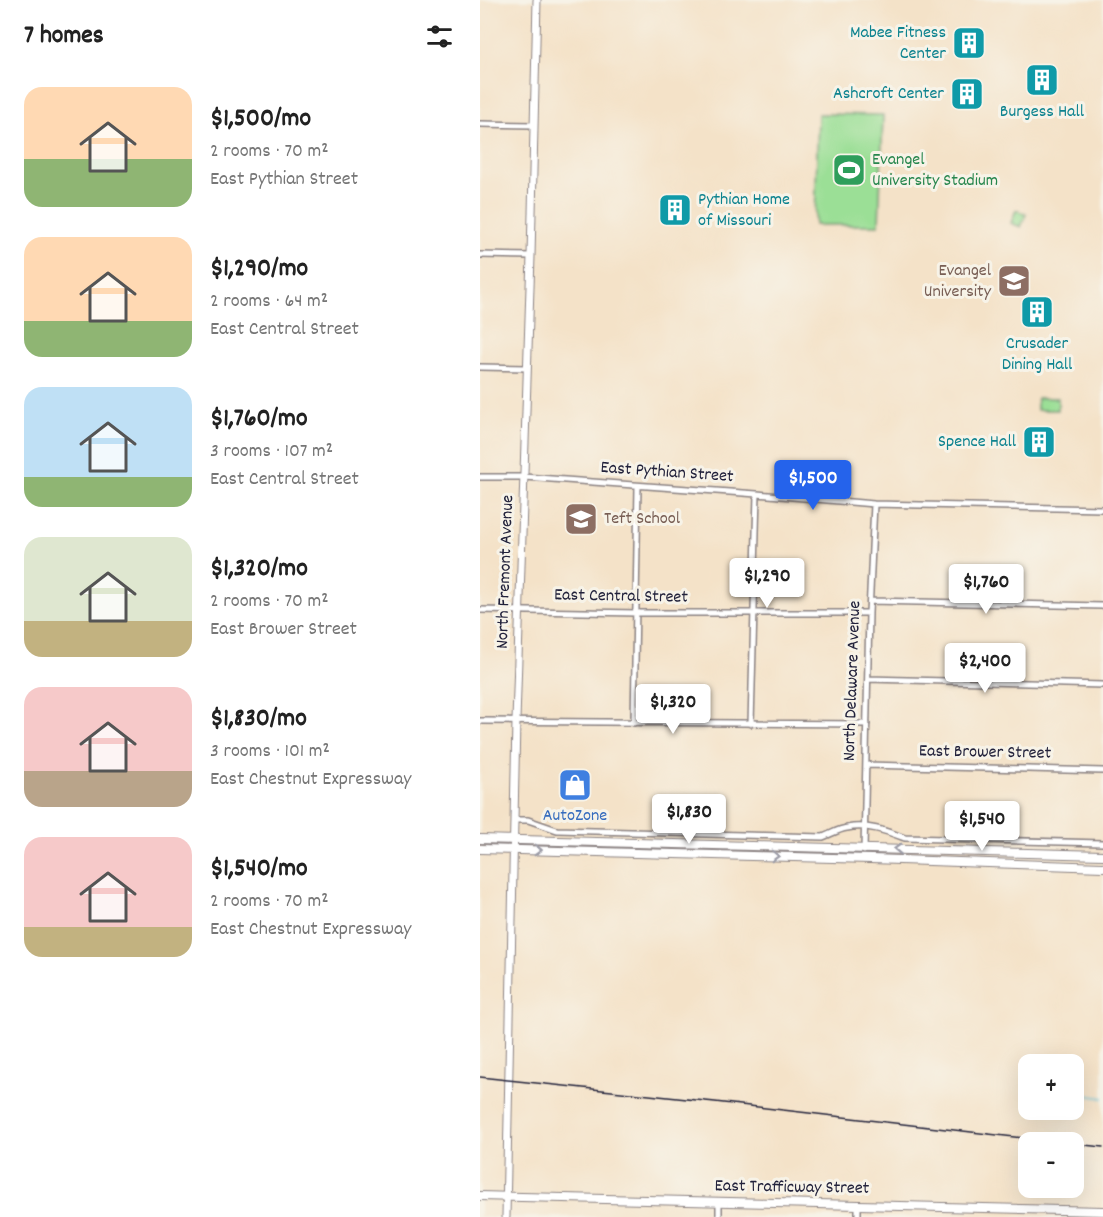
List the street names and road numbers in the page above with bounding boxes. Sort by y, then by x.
street label: East Pythian Street [600,456,735,490]
street label: North Fremont Avenue [491,495,521,649]
street label: East Central Street [554,583,689,611]
street label: North Delaware Avenue [838,600,868,762]
street label: East Brower Street [919,739,1052,767]
street label: East Trafficway Street [714,1174,870,1202]

